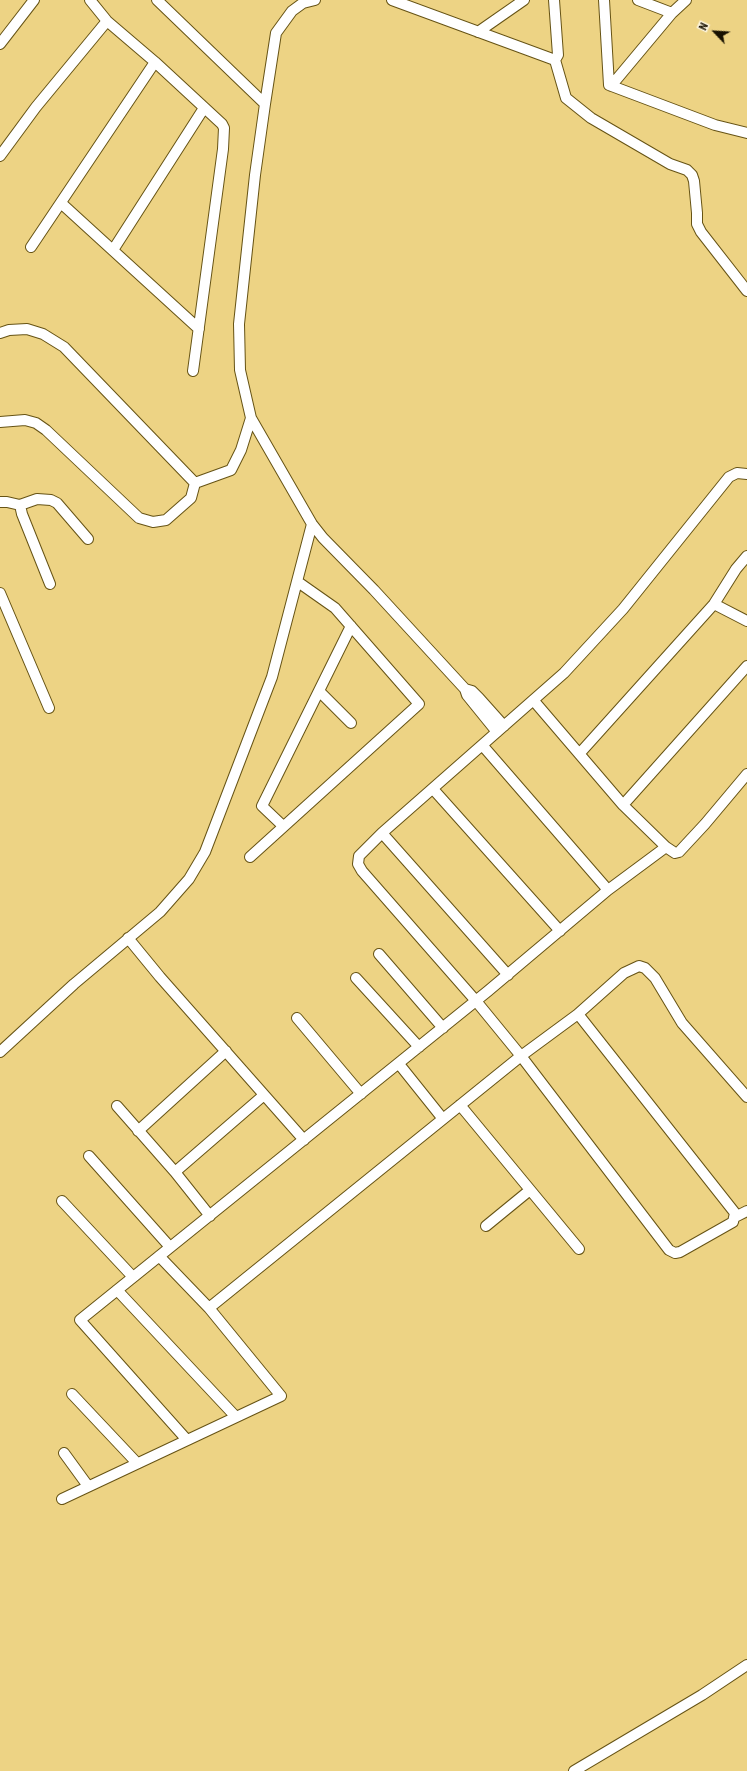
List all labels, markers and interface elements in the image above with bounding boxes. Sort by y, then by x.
north arrow [695,12,735,52]
text: N [696,21,711,33]

